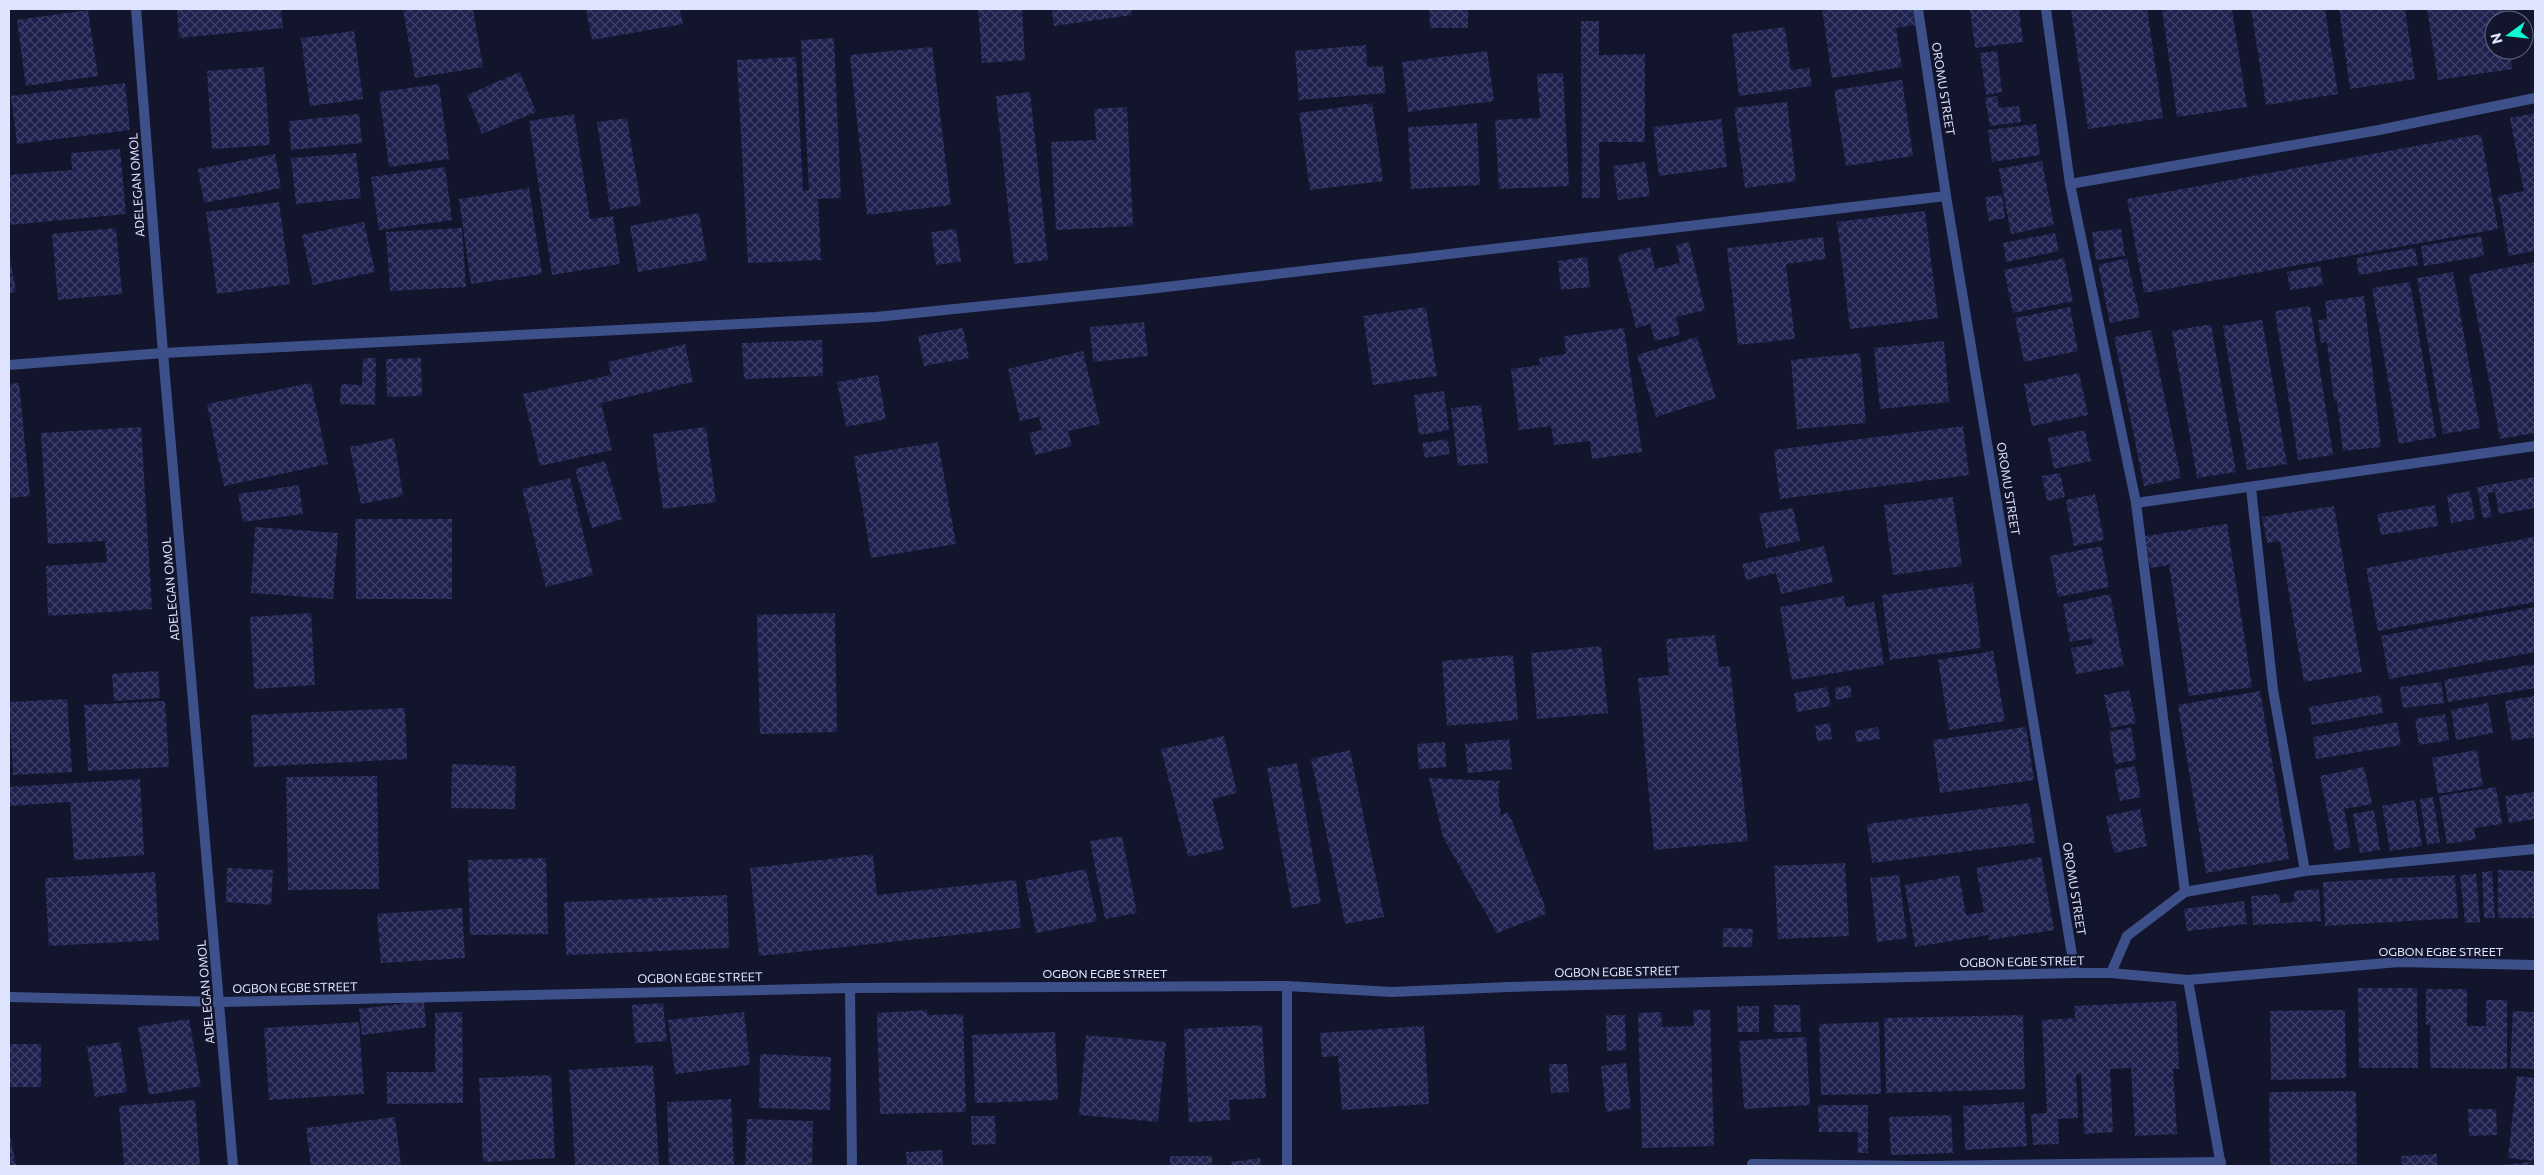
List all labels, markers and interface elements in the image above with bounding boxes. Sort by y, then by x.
north arrow [2484,10,2534,60]
text: N [2486,31,2506,46]
street label: OROMU STREET [1930,41,1958,137]
street label: ADELEGAN OMOL [125,132,147,238]
street label: OROMU STREET [1995,441,2023,537]
street label: ADELEGAN OMOL [158,536,182,642]
street label: OROMU STREET [2061,841,2089,937]
street label: ADELEGAN OMOL [193,939,217,1045]
street label: OGBON EGBE STREET [2378,944,2504,958]
street label: OGBON EGBE STREET [1959,953,2085,969]
street label: OGBON EGBE STREET [1554,963,1680,979]
street label: OGBON EGBE STREET [1042,966,1168,980]
street label: OGBON EGBE STREET [637,969,763,985]
street label: OGBON EGBE STREET [232,979,358,995]

